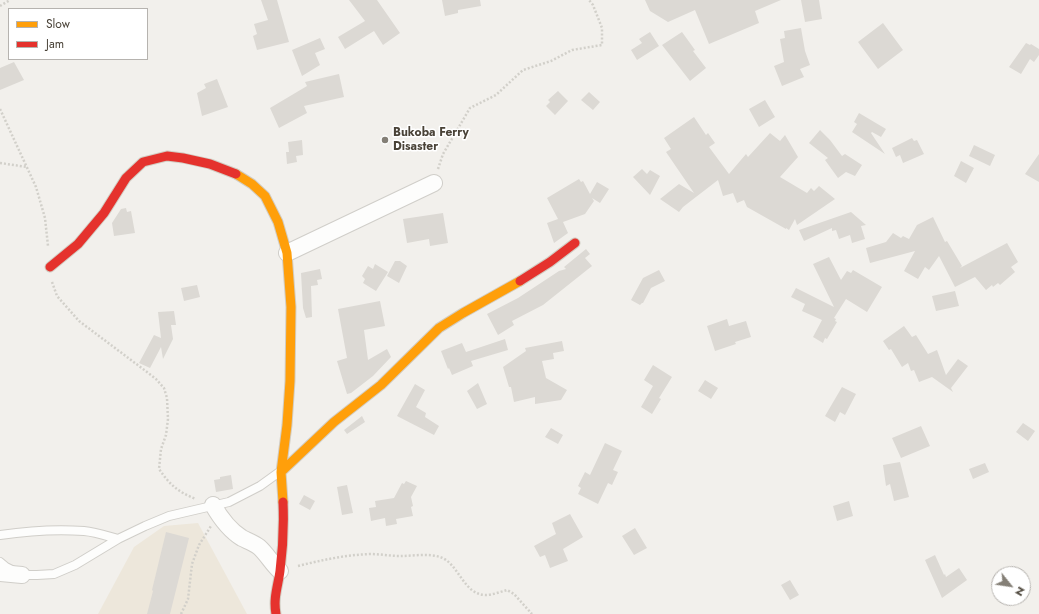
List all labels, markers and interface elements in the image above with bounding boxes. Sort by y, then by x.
legend [8,8,148,60]
text: Slow [46,15,70,33]
text: Jam [46,35,64,53]
place label: Bukoba Ferry Disaster [393,126,469,154]
marker: Bukoba Ferry Disaster [380,135,390,145]
north arrow [991,566,1031,606]
text: N [1011,584,1030,599]

